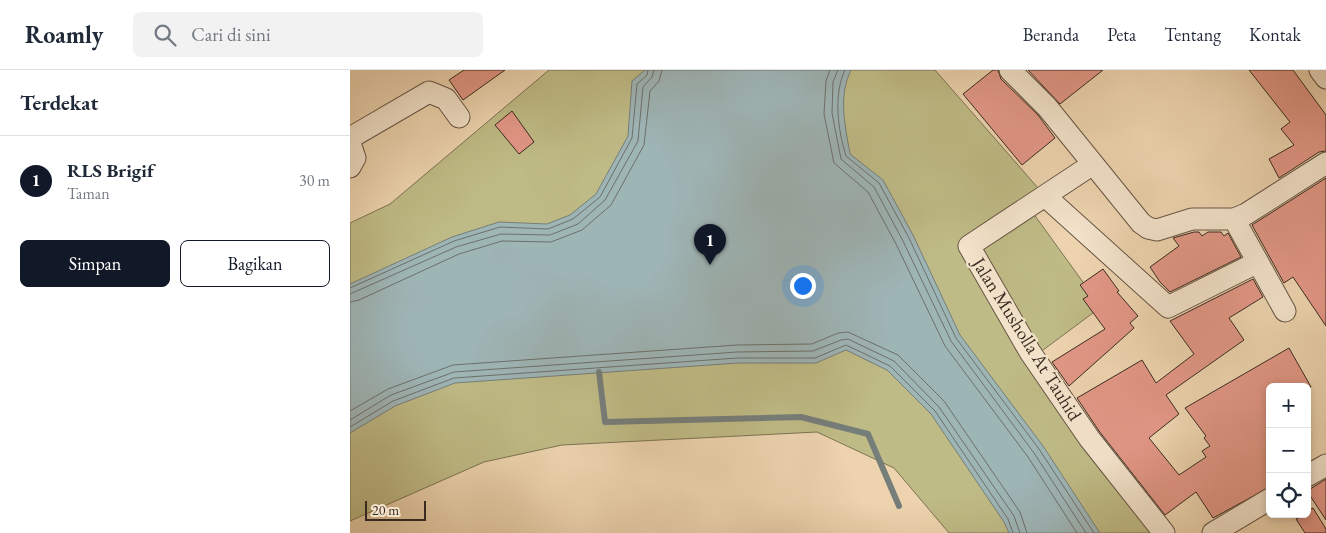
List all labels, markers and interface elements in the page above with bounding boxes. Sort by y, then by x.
search box [133,12,483,57]
text: Roamly [25,19,103,50]
icon: search [151,21,179,49]
text: Cari di sini [191,22,271,47]
text: Beranda [1023,23,1079,46]
text: Peta [1107,23,1136,46]
text: Tentang [1164,23,1221,46]
text: Kontak [1249,23,1301,46]
text: Terdekat [20,89,98,116]
text: RLS Brigif [67,158,154,183]
text: 1 [32,170,40,191]
text: 30 m [299,170,330,191]
text: Taman [67,183,110,204]
pin: 1 [694,224,726,265]
button: Simpan [20,240,170,287]
button: Bagikan [180,240,330,287]
street label: Jalan Musholla At Tauhid [966,251,1088,426]
your location [790,273,816,299]
map controls [1266,383,1311,518]
button: + [1266,383,1311,428]
button: − [1266,428,1311,473]
button: locate [1266,473,1311,518]
scale bar [365,498,426,521]
text: 20 m [372,501,399,519]

